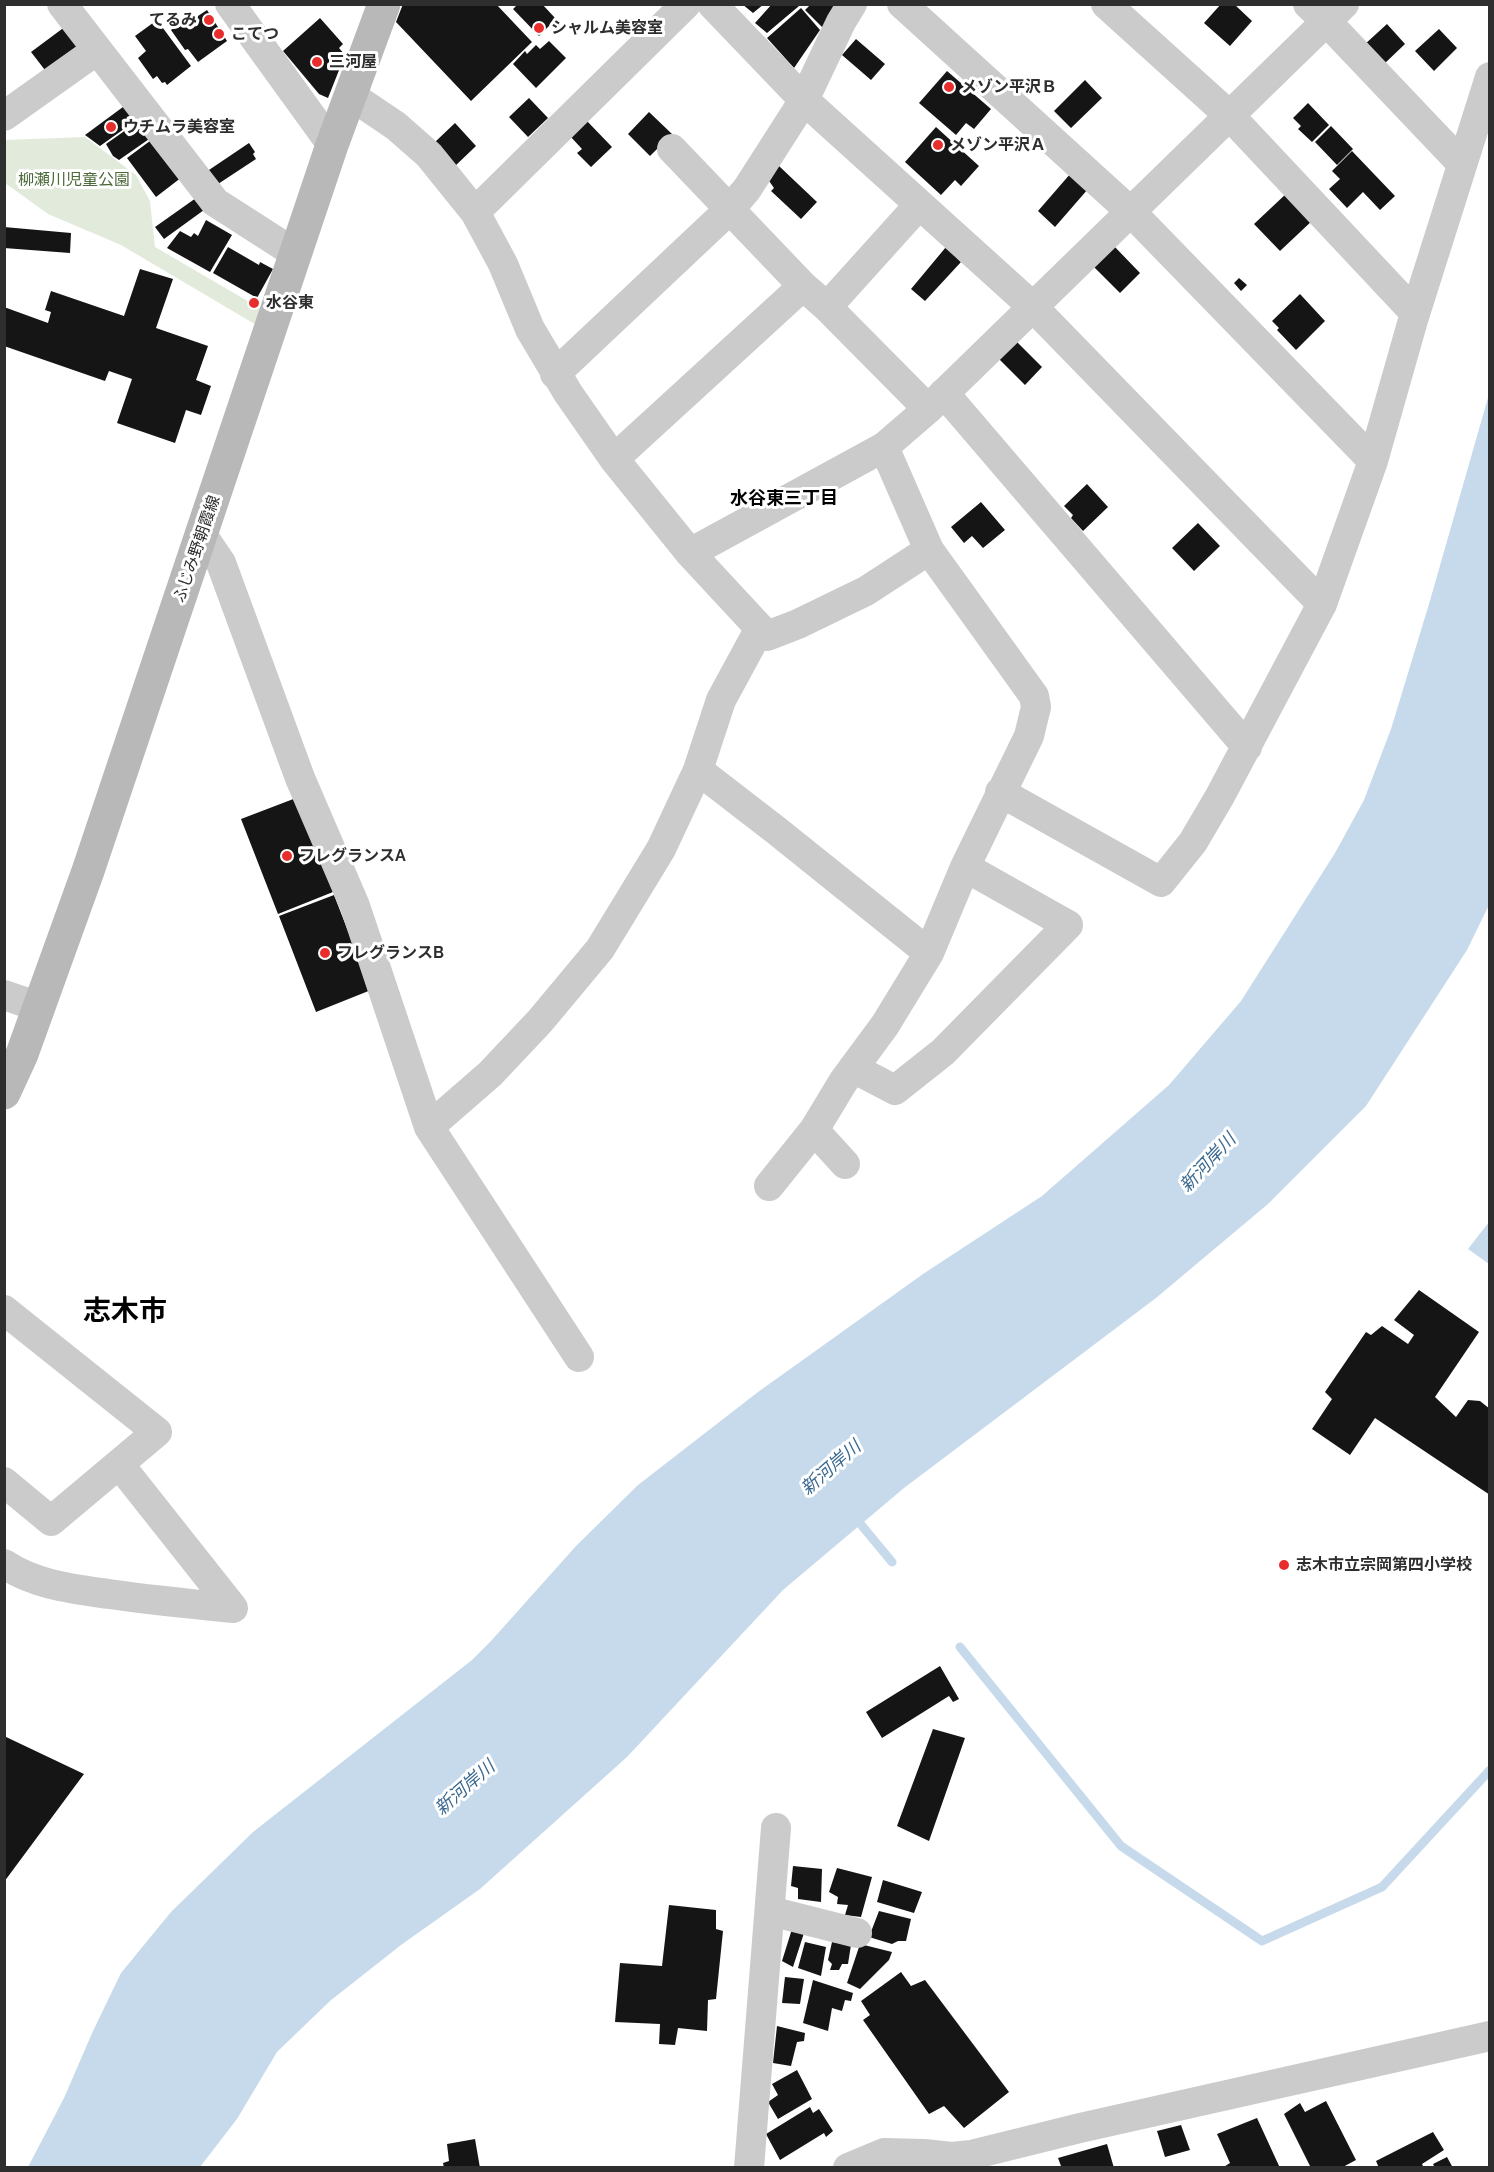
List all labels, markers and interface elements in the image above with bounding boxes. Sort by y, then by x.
place label: てるみ [149,10,197,30]
marker: てるみ [202,13,216,27]
place label: シャルム美容室 [551,18,663,38]
marker: シャルム美容室 [532,21,546,35]
place label: こてつ [231,24,279,44]
marker: こてつ [212,27,226,41]
place label: 三河屋 [329,52,377,72]
marker: 三河屋 [310,55,324,69]
place label: メゾン平沢Ｂ [961,77,1057,97]
marker: メゾン平沢Ｂ [942,80,956,94]
place label: ウチムラ美容室 [123,117,235,137]
marker: ウチムラ美容室 [104,120,118,134]
place label: メゾン平沢Ａ [950,135,1046,155]
marker: メゾン平沢Ａ [931,138,945,152]
park label: 柳瀬川児童公園 [18,170,130,190]
place label: 水谷東 [266,293,314,313]
marker: 水谷東 [247,296,261,310]
district label: 水谷東三丁目 [730,488,838,510]
street label: ふじみ野朝霞線 [170,493,224,605]
place label: フレグランスA [299,846,406,866]
marker: フレグランスA [280,849,294,863]
place label: フレグランスB [337,943,444,963]
marker: フレグランスB [318,946,332,960]
water label: 新河岸川 [1176,1129,1240,1197]
district label: 志木市 [83,1295,167,1329]
water label: 新河岸川 [797,1436,865,1500]
place label: 志木市立宗岡第四小学校 [1296,1555,1472,1575]
marker: 志木市立宗岡第四小学校 [1277,1558,1291,1572]
water label: 新河岸川 [431,1756,499,1820]

